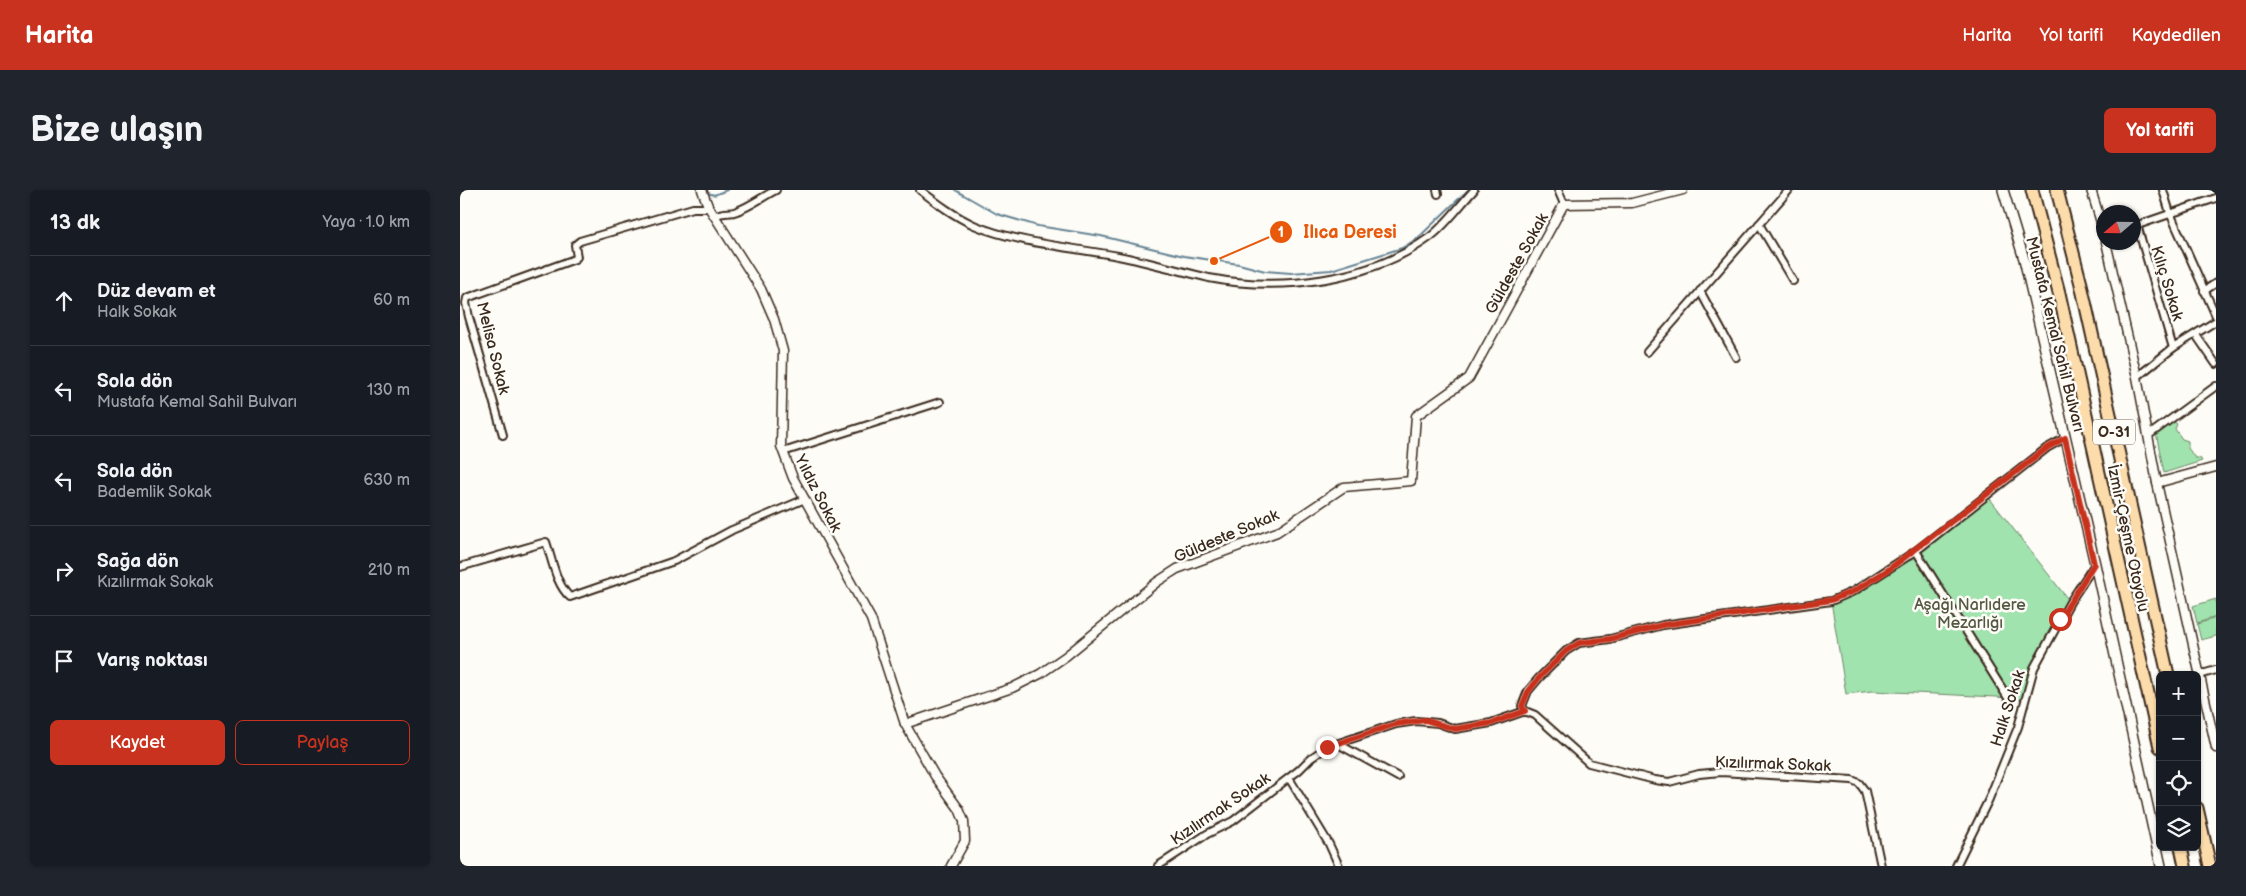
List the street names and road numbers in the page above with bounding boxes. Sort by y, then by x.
street label: Güldeste Sokak [1482,210,1553,317]
street label: Mustafa Kemal Sahil Bulvarı [2021,235,2088,434]
street label: Kılıç Sokak [2146,244,2187,323]
street label: Melisa Sokak [472,300,513,397]
road number: O-31 [2093,420,2135,444]
street label: Yıldız Sokak [790,451,845,536]
street label: İzmir-Çeşme Otoyolu [2103,462,2154,614]
street label: Güldeste Sokak [1171,506,1282,567]
street label: Halk Sokak [1987,668,2030,749]
street label: Kızılırmak Sokak [1715,753,1831,776]
street label: Kızılırmak Sokak [1167,769,1274,850]

